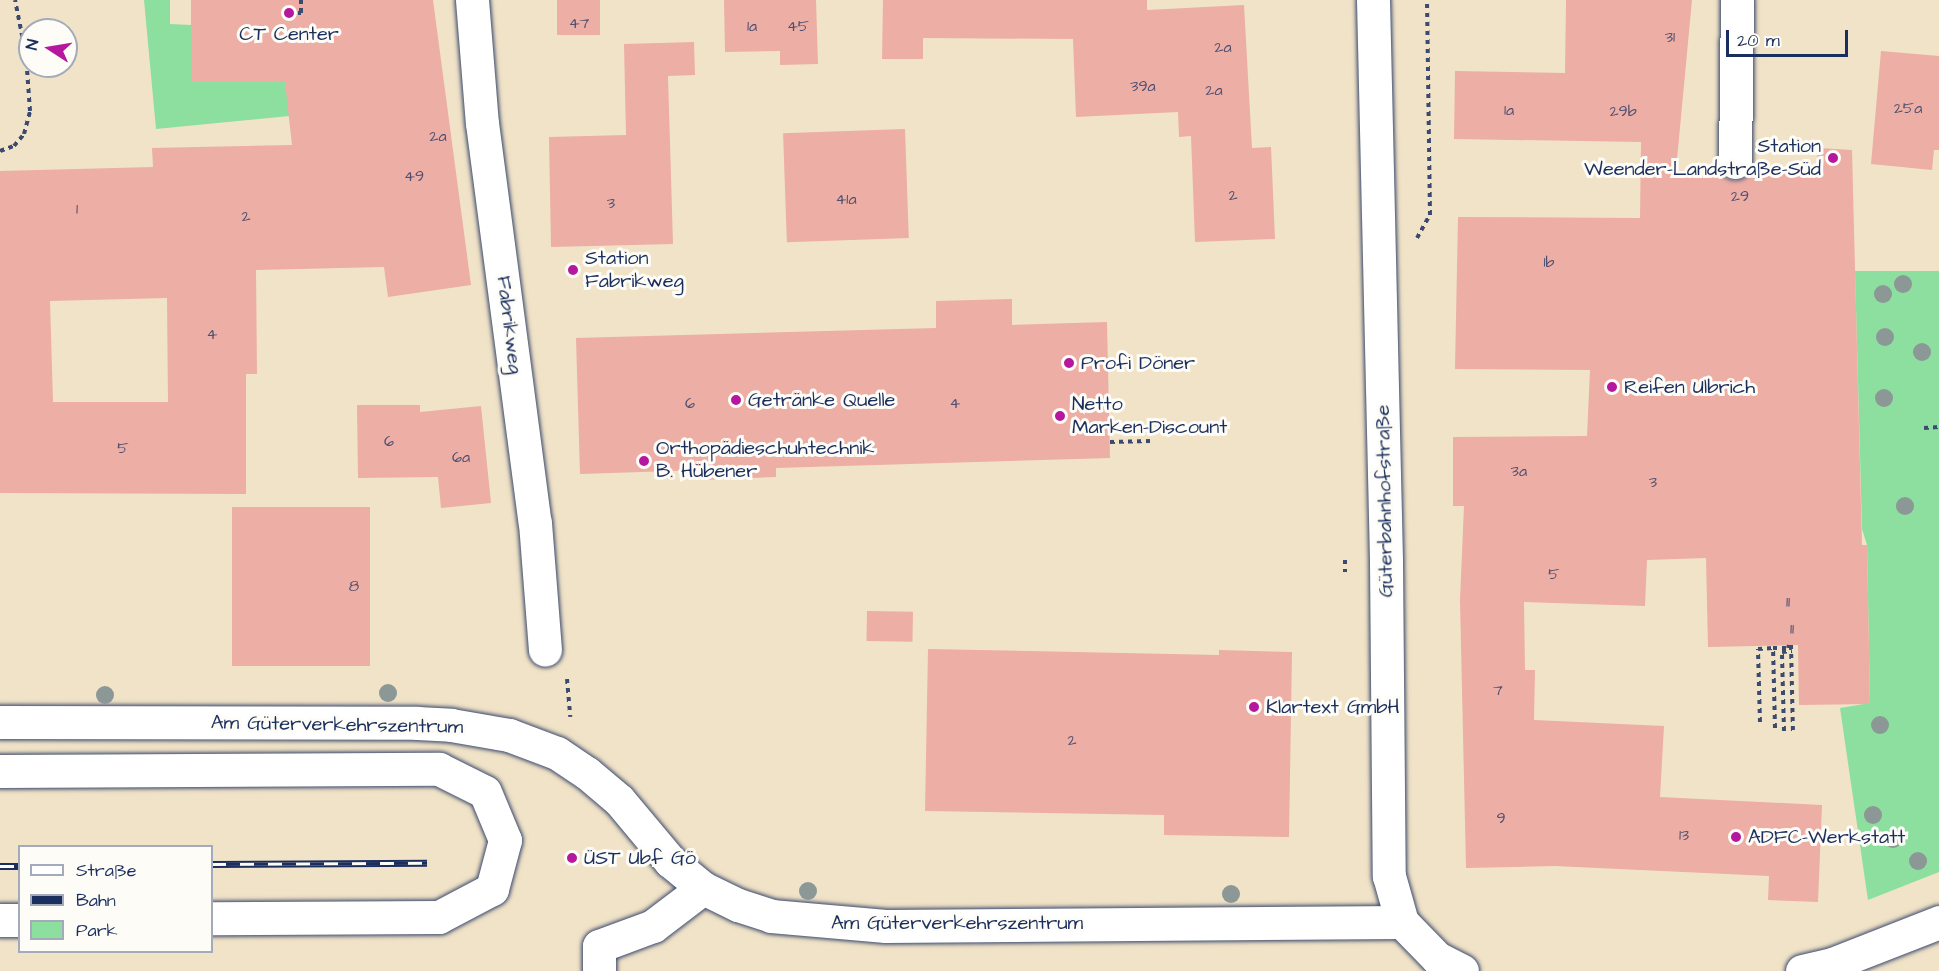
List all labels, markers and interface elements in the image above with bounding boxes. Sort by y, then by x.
marker: CT Center [282,6,296,20]
house number: 47 [569,13,589,33]
house number: 1a [747,16,757,36]
house number: 45 [787,16,809,36]
north arrow [18,18,78,78]
scale bar [1729,18,1850,56]
place label: CT Center [239,22,339,46]
house number: 31 [1665,27,1675,47]
text: 20 m [1737,28,1780,53]
text: N [21,37,44,52]
house number: 2a [1214,37,1232,57]
house number: 39a [1130,76,1156,96]
house number: 2a [1205,80,1223,100]
house number: 25a [1894,98,1922,118]
house number: 1a [1504,100,1514,120]
house number: 29b [1609,101,1637,121]
house number: 2a [429,126,447,146]
place label: Station Weender-Landstraße-Süd [1584,134,1821,181]
marker: Station Weender-Landstraße-Süd [1826,151,1840,165]
house number: 49 [404,166,424,186]
house number: 2 [1228,185,1238,205]
house number: 29 [1731,186,1749,206]
house number: 41a [835,189,857,209]
house number: 3 [607,193,615,213]
house number: 1 [76,199,78,219]
house number: 2 [241,206,251,226]
place label: Station Fabrikweg [585,246,684,293]
house number: 1b [1543,252,1555,272]
marker: Station Fabrikweg [566,263,580,277]
street label: Fabrikweg [491,274,527,376]
house number: 4 [207,324,217,344]
place label: Profi Döner [1081,351,1195,375]
marker: Profi Döner [1062,356,1076,370]
place label: Reifen Ulbrich [1624,375,1755,399]
marker: Reifen Ulbrich [1605,380,1619,394]
place label: Getränke Quelle [748,388,895,412]
place label: Netto Marken-Discount [1072,392,1227,439]
house number: 6 [685,393,695,413]
marker: Getränke Quelle [729,393,743,407]
house number: 4 [950,393,960,413]
street label: Güterbahnhofstraße [1371,404,1399,598]
marker: Netto Marken-Discount [1053,409,1067,423]
house number: 6 [384,431,394,451]
place label: Orthopädieschuhtechnik B. Hübener [656,437,875,484]
house number: 5 [117,438,129,458]
house number: 6a [452,447,470,467]
marker: Orthopädieschuhtechnik B. Hübener [637,454,651,468]
house number: 3a [1511,461,1527,481]
house number: 3 [1649,472,1657,492]
house number: 5 [1548,564,1560,584]
house number: 8 [349,576,359,596]
house number: 11 [1786,592,1790,612]
house number: 11 [1790,619,1794,639]
house number: 7 [1493,680,1503,700]
place label: Klartext GmbH [1266,695,1400,719]
marker: Klartext GmbH [1247,700,1261,714]
street label: Am Güterverkehrszentrum [211,711,463,739]
house number: 2 [1067,730,1077,750]
house number: 9 [1496,808,1506,828]
house number: 13 [1679,825,1689,845]
place label: ADFC-Werkstatt [1748,825,1905,849]
marker: ADFC-Werkstatt [1729,830,1743,844]
legend [18,845,213,953]
place label: ÜST Ubf Gö [584,846,696,870]
marker: ÜST Ubf Gö [565,851,579,865]
text: Straße [76,858,136,883]
text: Bahn [76,888,116,913]
street label: Am Güterverkehrszentrum [831,911,1083,935]
text: Park [76,918,118,943]

